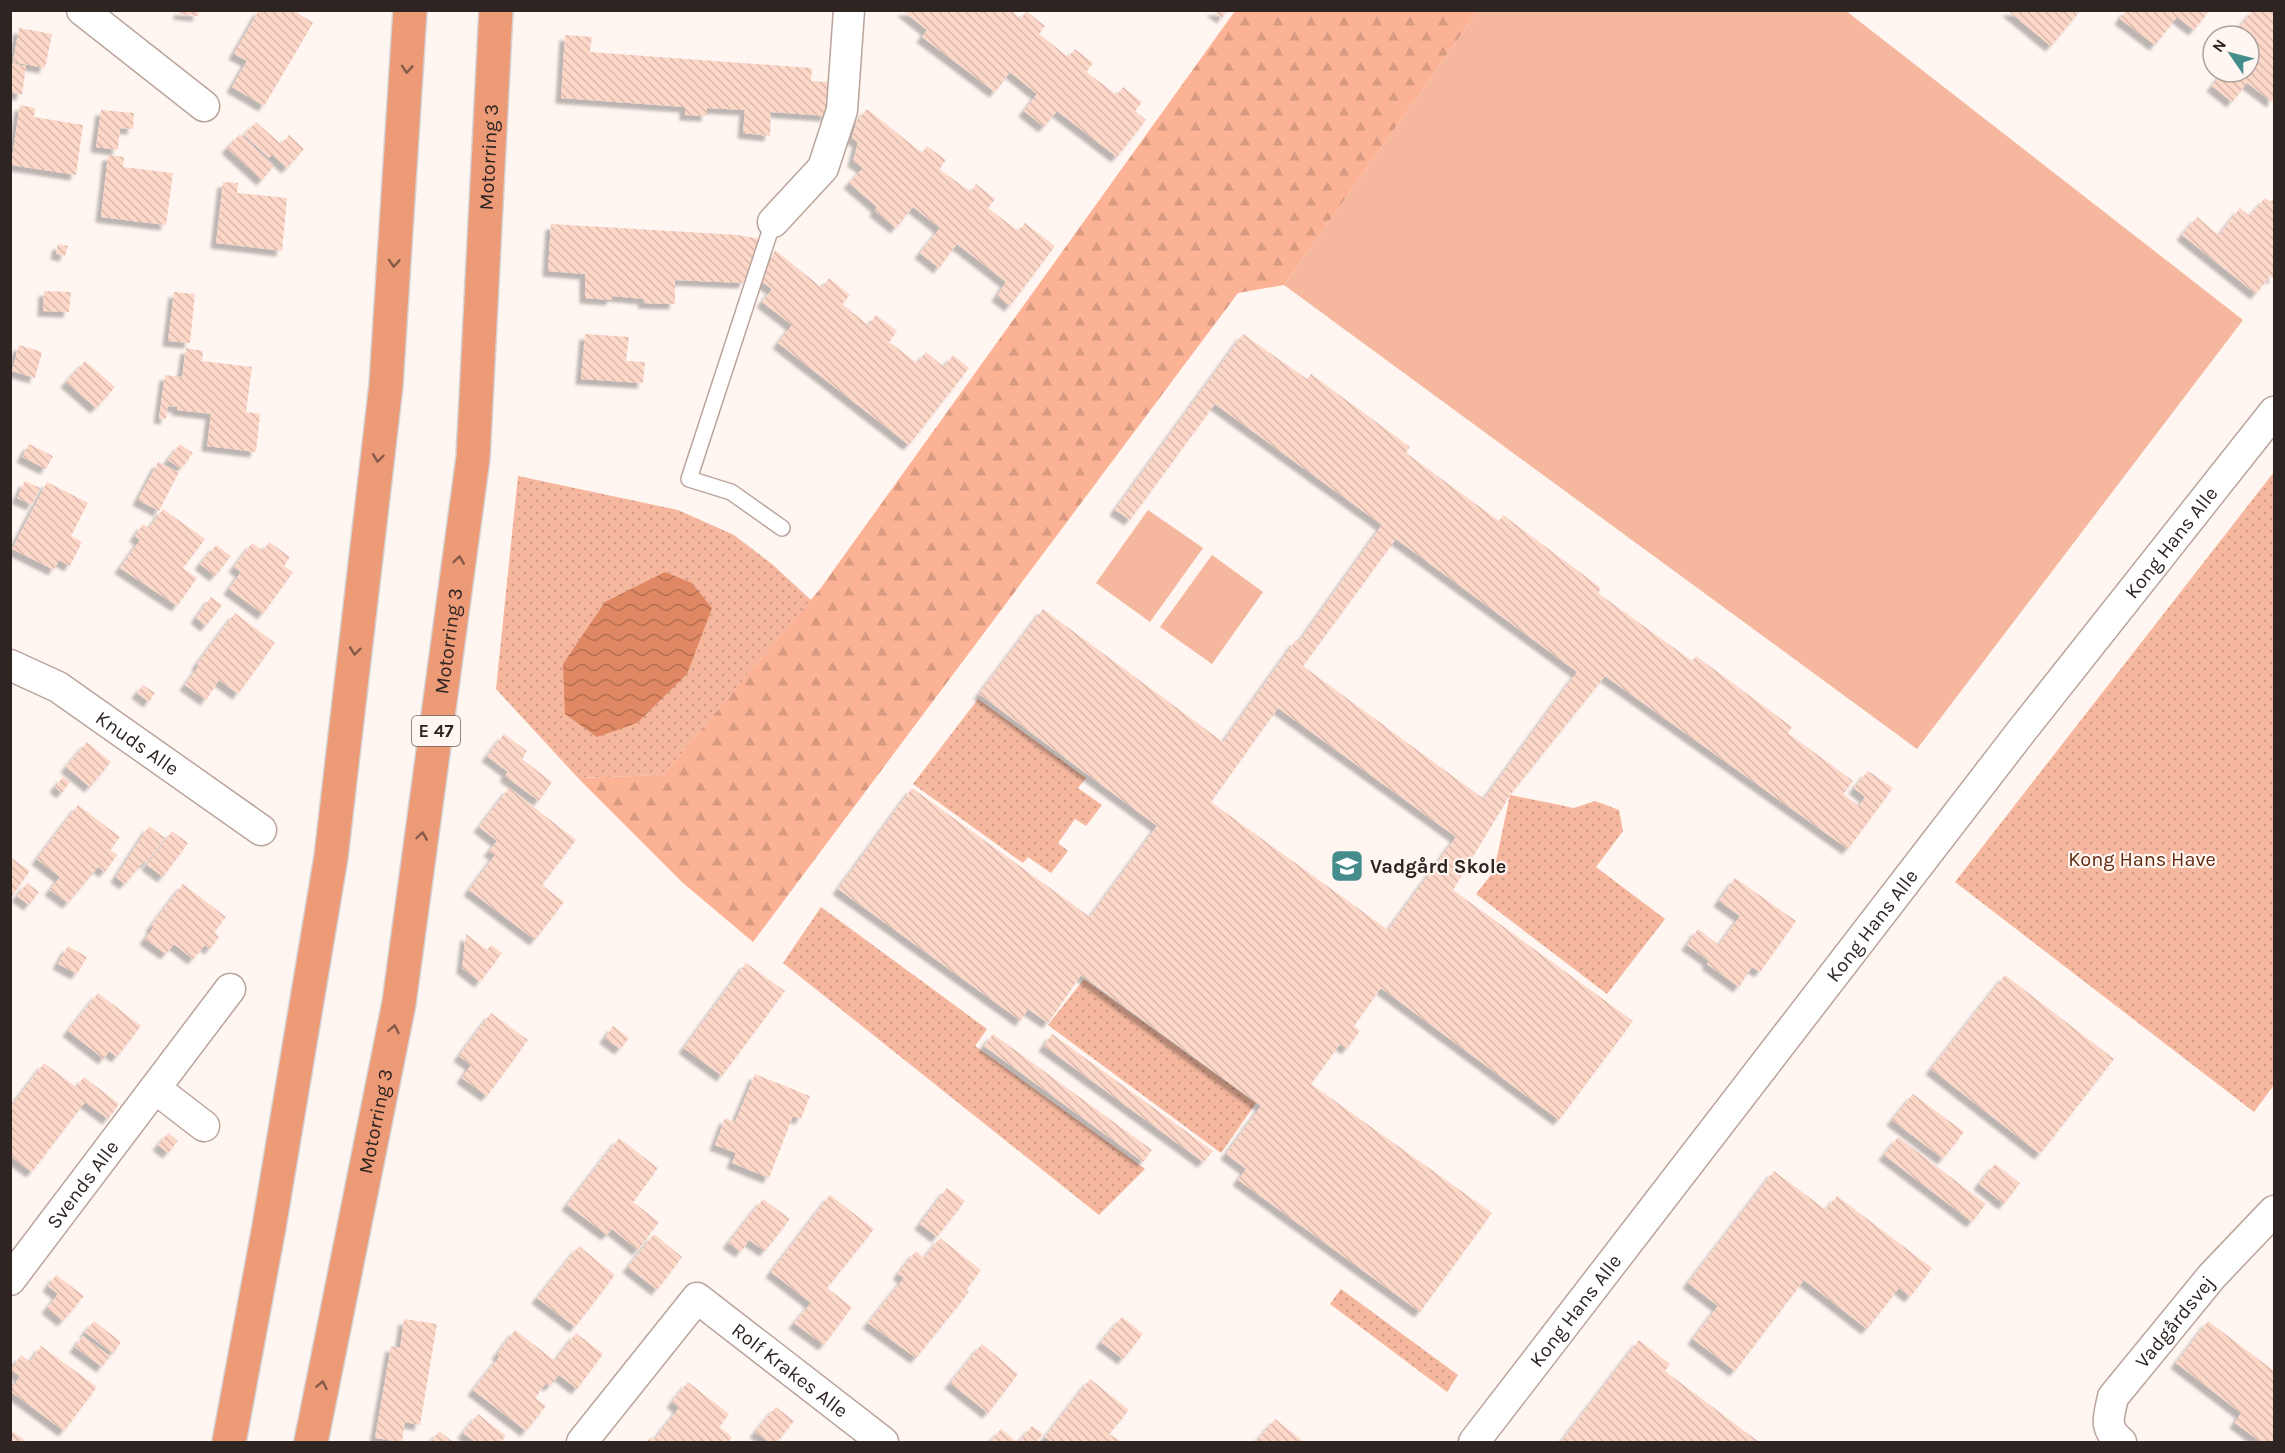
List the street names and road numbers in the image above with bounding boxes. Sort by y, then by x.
street label: Motorring 3 [475,103,503,211]
street label: Kong Hans Alle [2120,482,2222,603]
street label: Motorring 3 [430,587,467,696]
street label: Knuds Alle [91,706,183,781]
road number: E 47 [412,716,460,746]
street label: Kong Hans Alle [1822,865,1923,987]
street label: Motorring 3 [354,1067,398,1176]
street label: Svends Alle [42,1136,123,1233]
street label: Kong Hans Alle [1525,1250,1626,1372]
street label: Vadgårdsvej [2131,1271,2219,1373]
street label: Rolf Krakes Alle [727,1318,852,1423]

